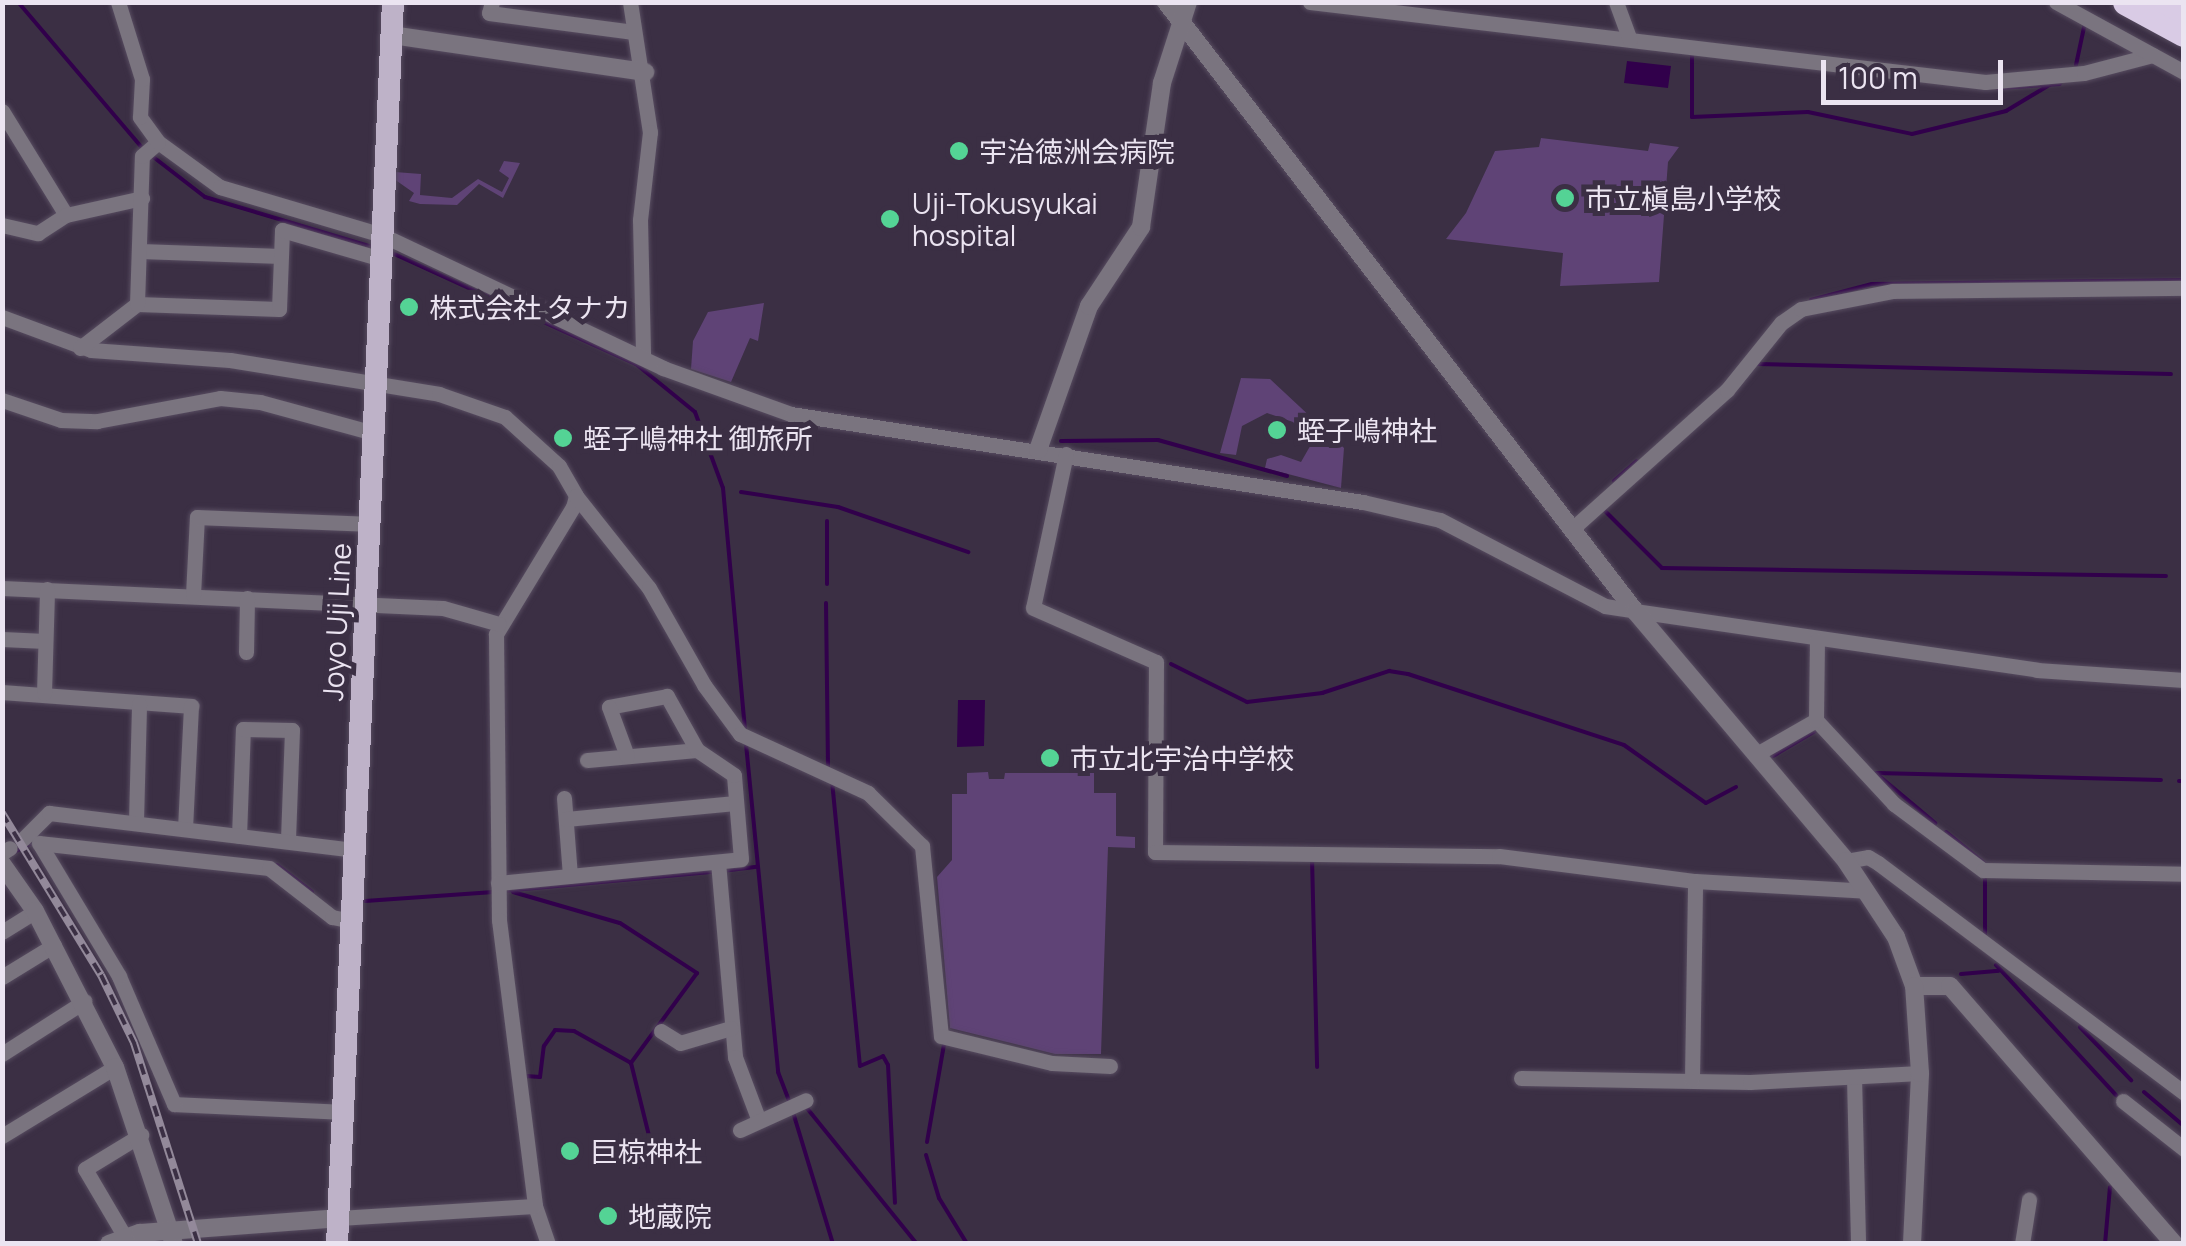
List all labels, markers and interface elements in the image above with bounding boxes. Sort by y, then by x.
scale bar [1826,40,2008,102]
text: 100 m [1838,57,1918,98]
place label: 宇治徳洲会病院 [979,134,1175,168]
marker: 宇治徳洲会病院 [948,140,970,162]
place label: 市立槇島小学校 [1585,181,1781,215]
place label: Uji-Tokusyukai hospital [912,186,1098,252]
marker: 市立槇島小学校 [1554,187,1576,209]
marker: Uji-Tokusyukai hospital [877,206,903,232]
place label: 株式会社 タナカ [429,290,631,324]
marker: 株式会社 タナカ [398,296,420,318]
place label: 蛭子嶋神社 [1297,413,1437,447]
marker: 蛭子嶋神社 [1266,419,1288,441]
place label: 蛭子嶋神社 御旅所 [583,421,813,455]
marker: 蛭子嶋神社 御旅所 [552,427,574,449]
street label: Joyo Uji Line [315,542,357,702]
place label: 市立北宇治中学校 [1070,741,1294,775]
marker: 市立北宇治中学校 [1039,747,1061,769]
place label: 巨椋神社 [590,1134,702,1168]
marker: 巨椋神社 [559,1140,581,1162]
place label: 地蔵院 [628,1199,712,1233]
marker: 地蔵院 [597,1205,619,1227]

